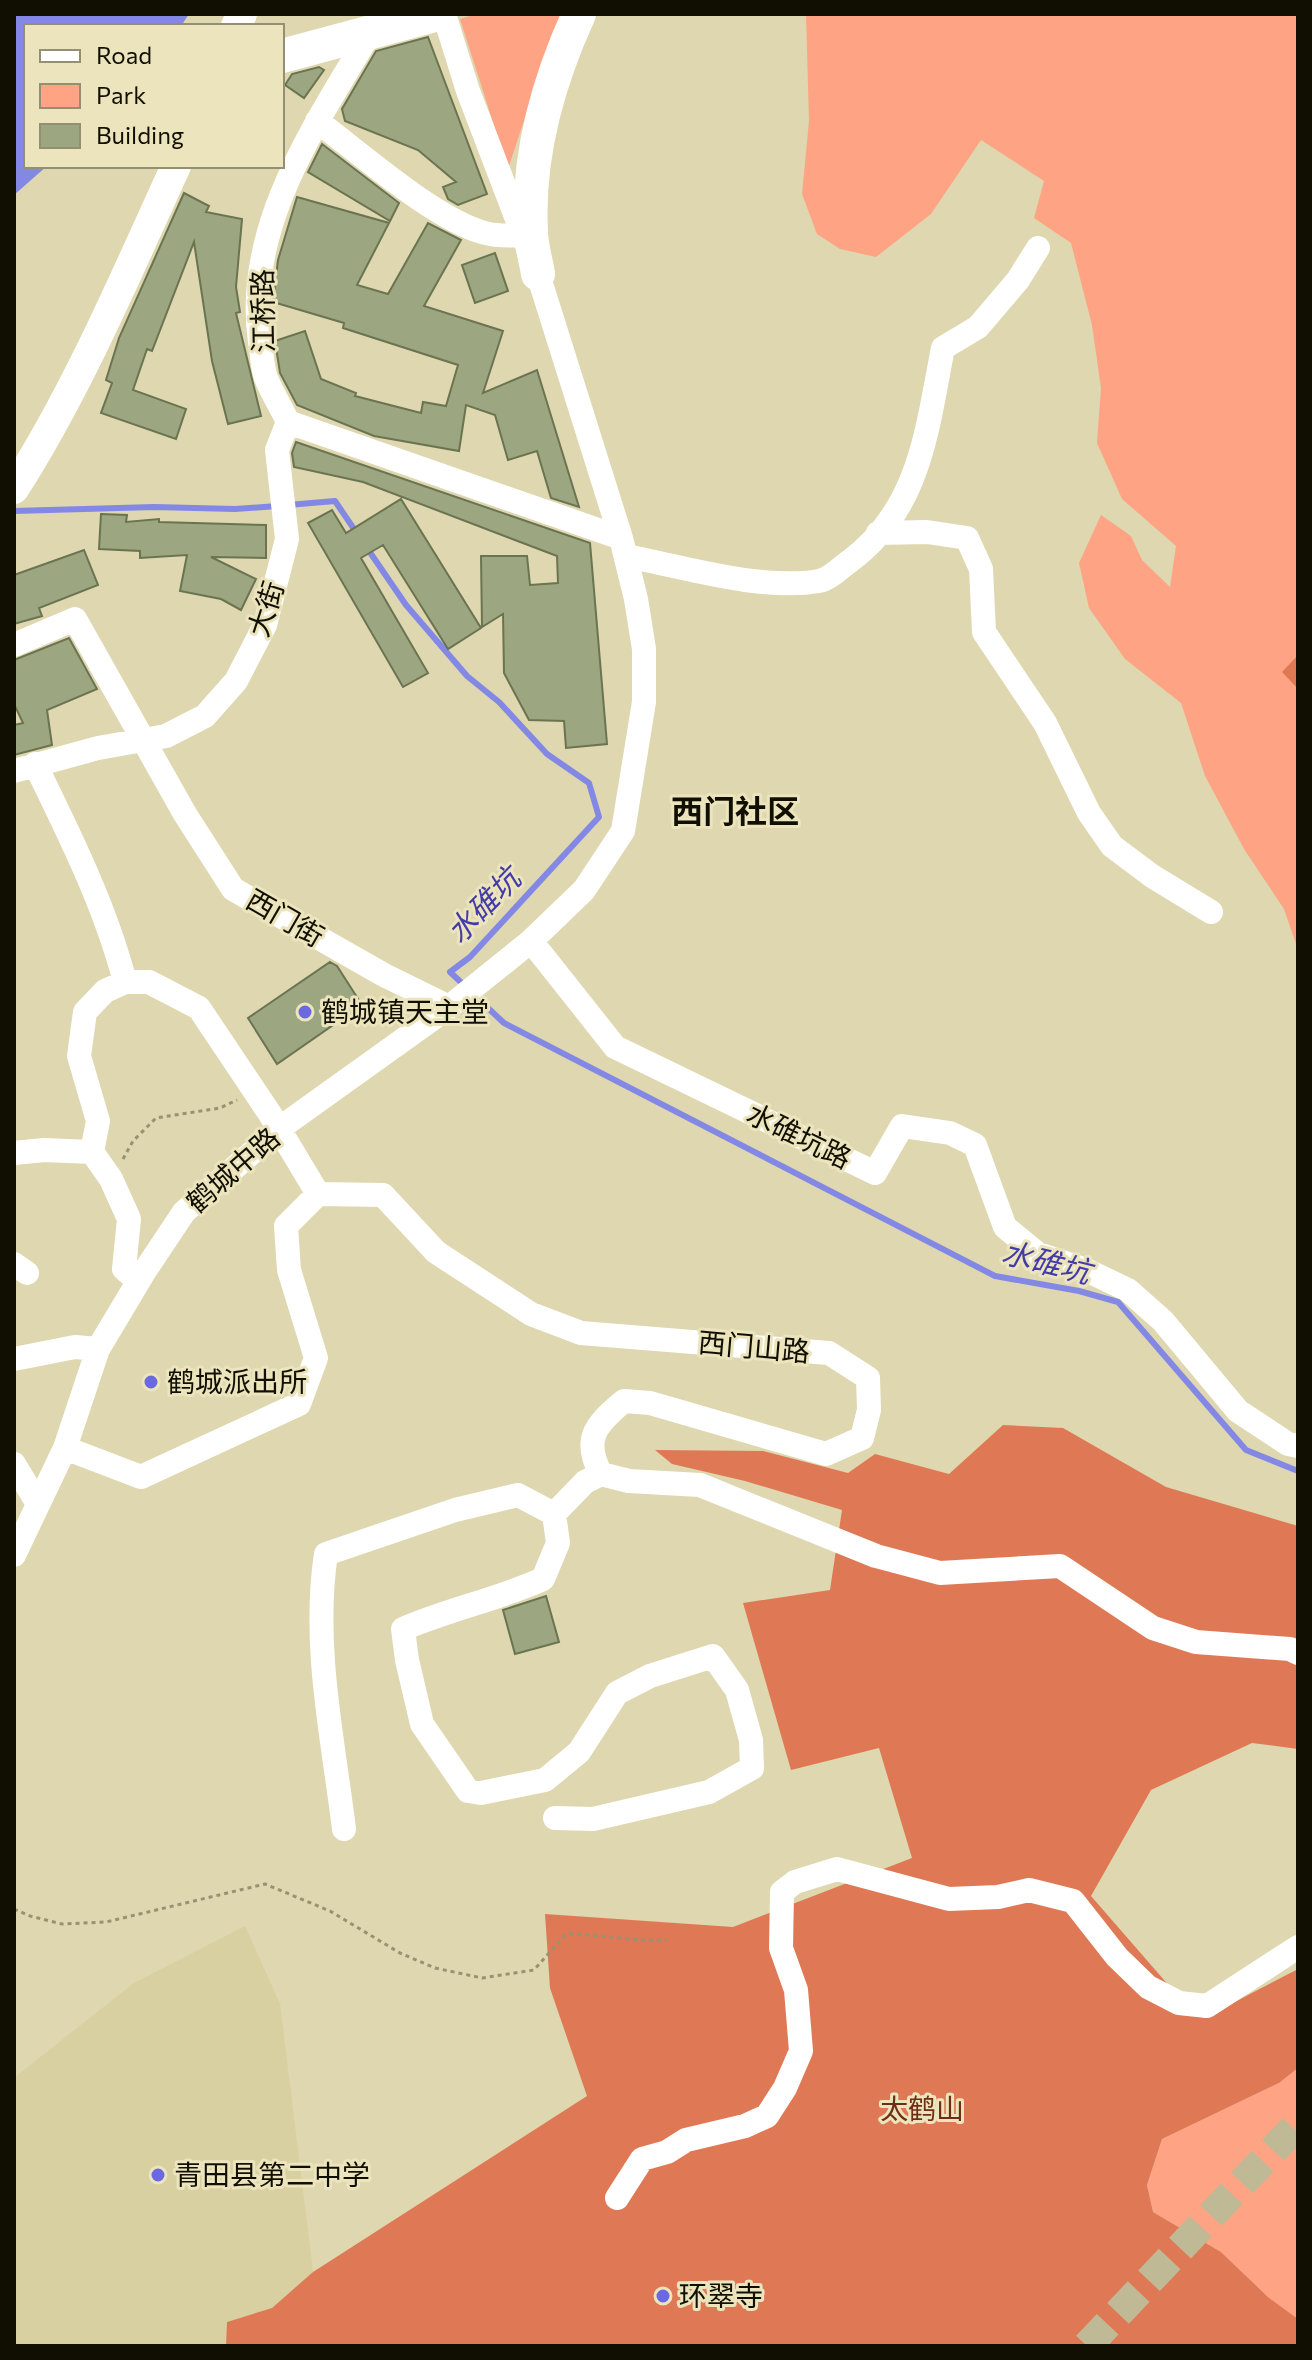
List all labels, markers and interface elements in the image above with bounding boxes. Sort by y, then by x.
legend [24,24,284,168]
text: Road [96,40,152,69]
text: Park [96,80,146,109]
text: Building [96,120,184,149]
street label: 江桥路 [244,269,280,353]
street label: 大街 [240,577,290,641]
district label: 西门社区 [671,790,799,830]
water label: 水碓坑 [438,856,530,949]
street label: 西门街 [241,881,330,953]
place label: 鹤城镇天主堂 [321,994,489,1028]
marker: 鹤城镇天主堂 [296,1003,314,1021]
street label: 水碓坑路 [742,1095,857,1175]
street label: 鹤城中路 [179,1120,286,1219]
water label: 水碓坑 [998,1232,1099,1290]
street label: 西门山路 [697,1324,811,1368]
place label: 鹤城派出所 [167,1364,307,1398]
marker: 鹤城派出所 [142,1373,160,1391]
park label: 太鹤山 [880,2091,964,2125]
place label: 青田县第二中学 [174,2157,370,2191]
marker: 青田县第二中学 [149,2166,167,2184]
place label: 环翠寺 [679,2278,763,2312]
marker: 环翠寺 [654,2287,672,2305]

